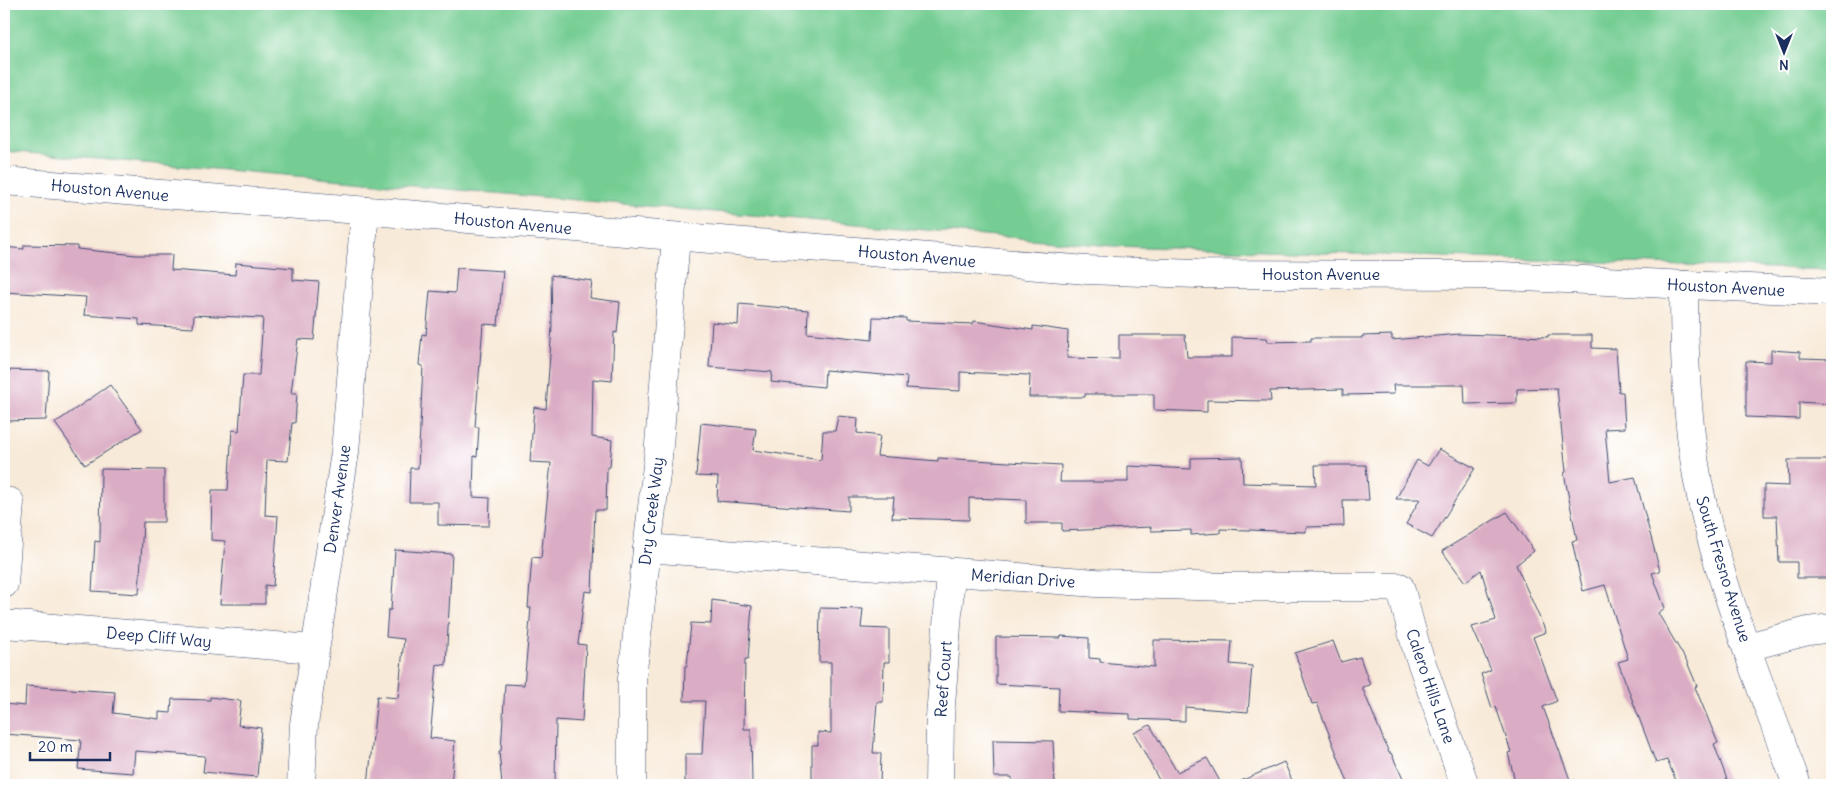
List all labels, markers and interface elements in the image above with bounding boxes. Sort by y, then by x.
north arrow [1758,28,1808,78]
text: N [1779,56,1789,74]
street label: Houston Avenue [50,175,170,205]
street label: Houston Avenue [453,208,573,238]
street label: Houston Avenue [857,241,977,271]
street label: Houston Avenue [1262,264,1380,284]
street label: Houston Avenue [1666,274,1786,300]
street label: Denver Avenue [319,443,355,555]
street label: Dry Creek Way [634,456,668,566]
street label: South Fresno Avenue [1692,494,1756,644]
street label: Meridian Drive [970,564,1076,592]
street label: Deep Cliff Way [106,622,212,652]
street label: Calero Hills Lane [1402,626,1460,746]
street label: Reef Court [930,639,956,718]
scale bar [30,729,110,761]
text: 20 m [38,737,73,756]

